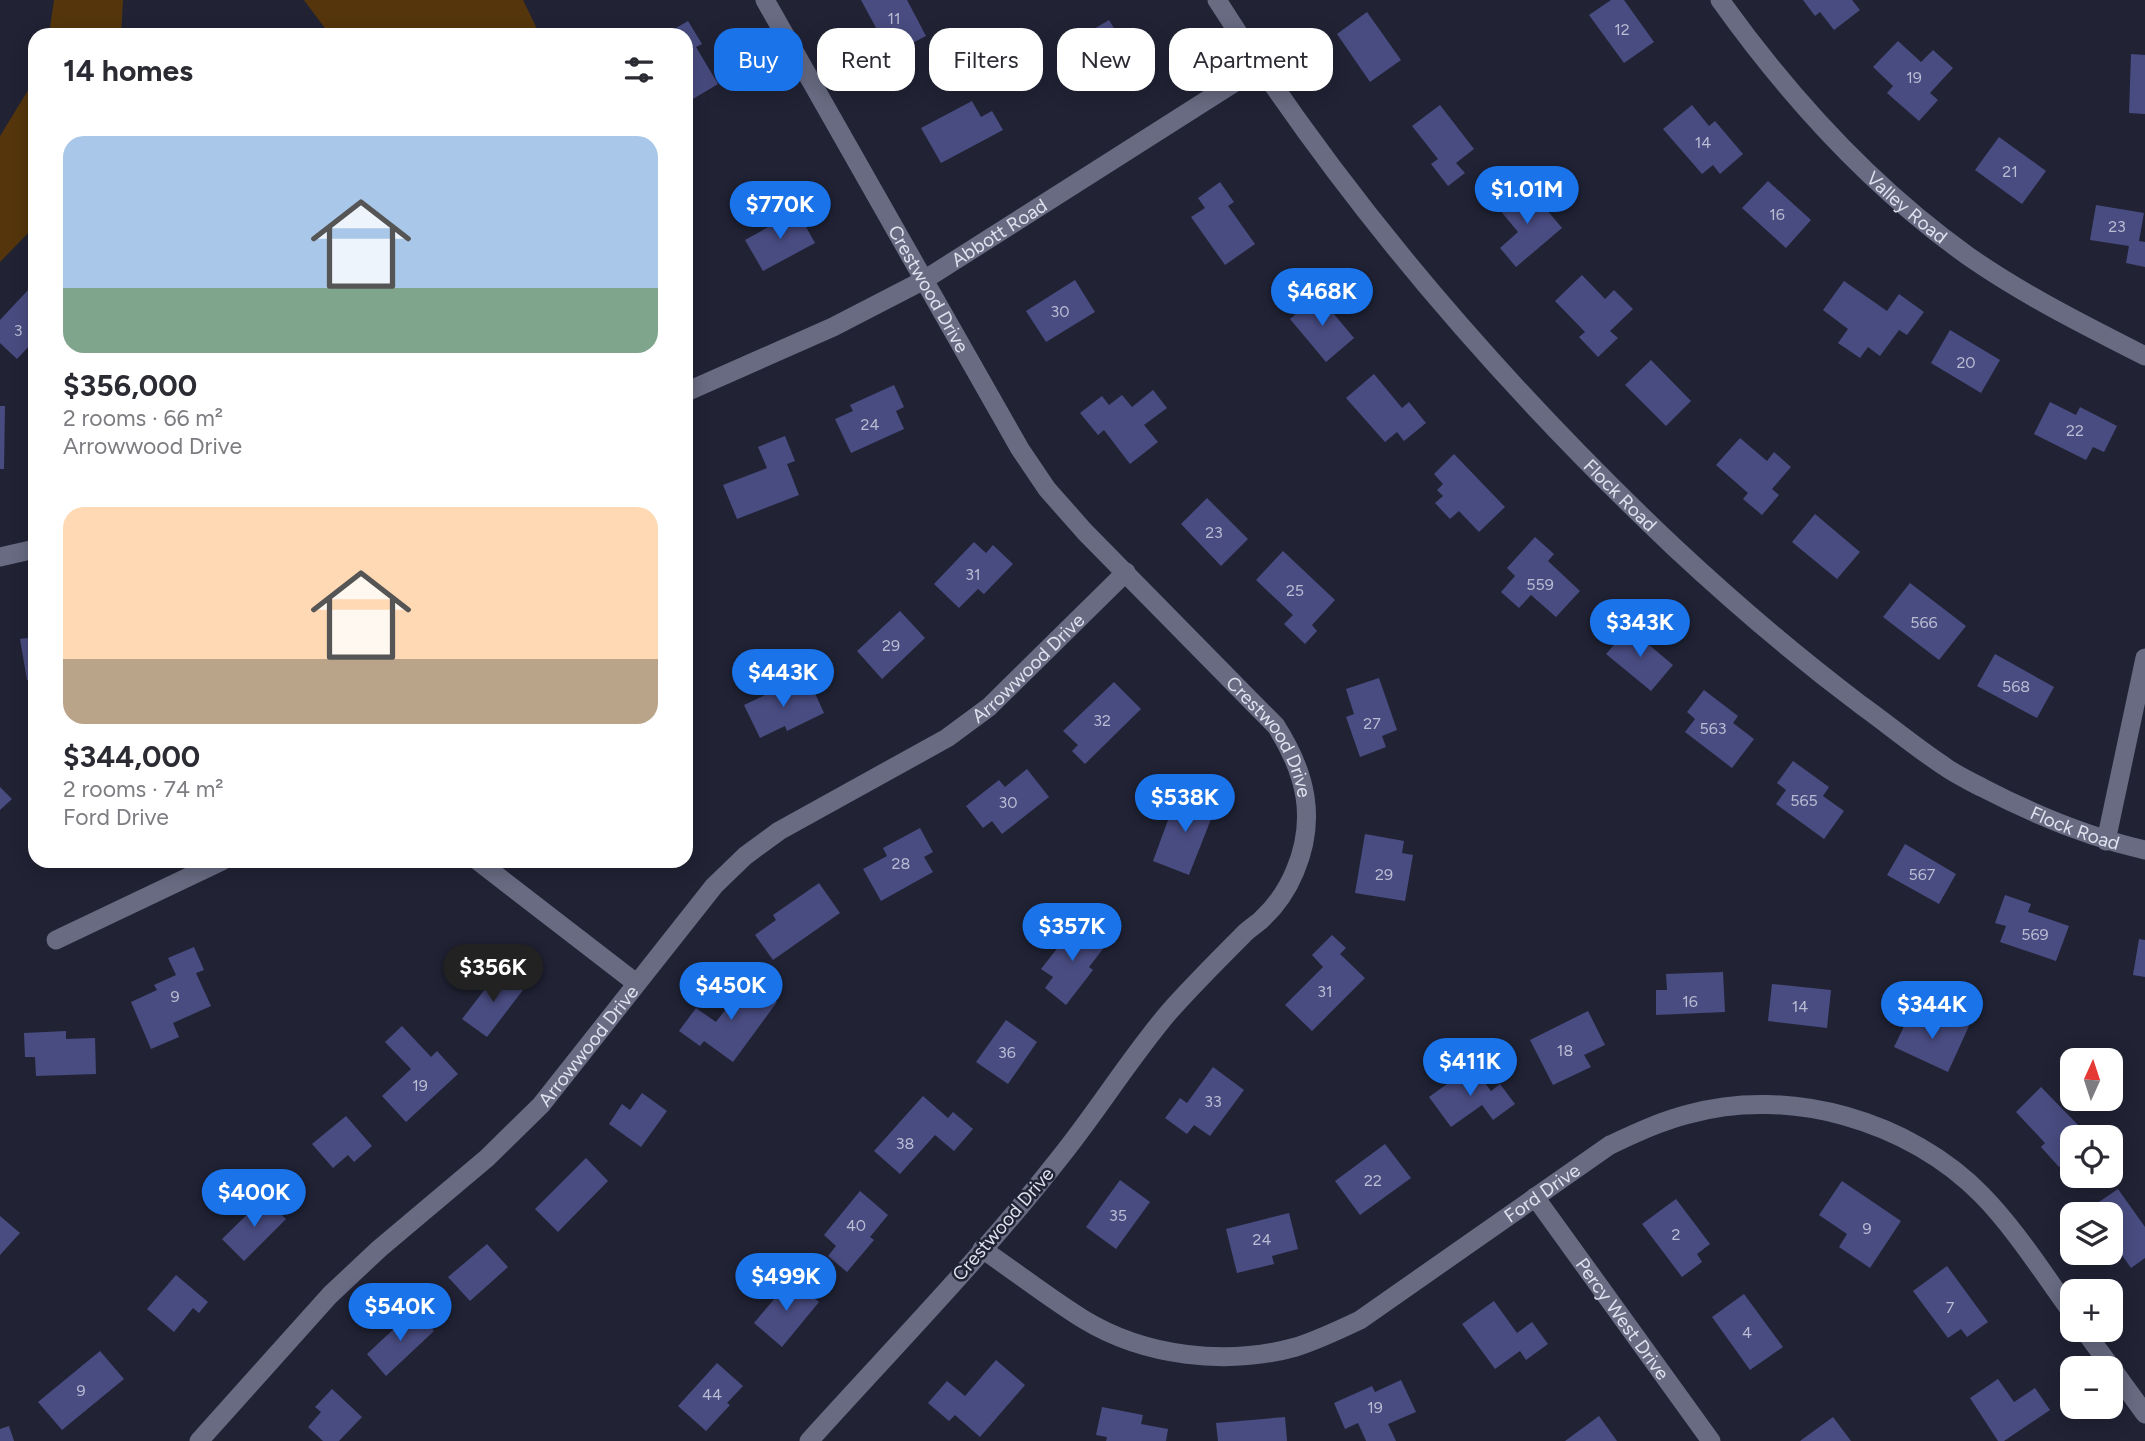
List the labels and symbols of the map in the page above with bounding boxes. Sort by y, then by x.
house number: 11 [887,9,901,28]
house number: 12 [1614,20,1630,39]
house number: 19 [1906,68,1922,87]
house number: 14 [1695,133,1711,152]
house number: 21 [2002,162,2018,181]
pin: $1.01M [1470,166,1584,226]
street label: Valley Road [1862,166,1952,248]
pin: $770K [731,182,829,241]
street label: Abbott Road [947,193,1051,271]
house number: 16 [1769,205,1785,224]
house number: 23 [2108,217,2126,236]
street label: Crestwood Drive [884,221,974,357]
pin: $468K [1273,268,1371,328]
house number: 30 [1051,302,1069,321]
house number: 3 [14,321,22,340]
house number: 20 [1956,353,1976,372]
house number: 24 [861,415,879,434]
house number: 22 [2066,421,2084,440]
street label: Flock Road [1579,454,1662,536]
house number: 23 [1205,523,1223,542]
house number: 31 [965,565,981,584]
house number: 559 [1526,575,1554,594]
house number: 25 [1286,581,1304,600]
pin: $343K [1591,600,1689,659]
street label: Arrowwood Drive [967,608,1089,727]
house number: 566 [1910,613,1938,632]
house number: 29 [882,636,900,655]
pin: $443K [734,650,832,709]
street label: Crestwood Drive [1222,671,1316,799]
house number: 568 [2002,677,2030,696]
house number: 32 [1093,711,1111,730]
house number: 27 [1363,714,1381,733]
house number: 563 [1700,719,1726,738]
pin: $538K [1136,774,1234,834]
house number: 565 [1790,791,1818,810]
house number: 30 [999,793,1017,812]
street label: Flock Road [2027,801,2122,855]
house number: 28 [892,854,910,873]
house number: 29 [1375,865,1393,884]
house number: 567 [1909,865,1936,884]
pin: $357K [1023,904,1121,963]
house number: 569 [2021,925,2049,944]
pin: $356K [444,944,542,1004]
pin: $450K [682,962,780,1022]
street label: Arrowwood Drive [533,980,643,1111]
house number: 31 [1317,982,1333,1001]
pin: $344K [1883,982,1981,1041]
house number: 9 [170,987,180,1006]
house number: 16 [1682,992,1698,1011]
house number: 14 [1792,997,1808,1016]
pin: $411K [1421,1038,1519,1098]
house number: 18 [1557,1041,1573,1060]
house number: 36 [998,1043,1016,1062]
north arrow [2060,1048,2123,1111]
house number: 19 [412,1076,428,1095]
house number: 33 [1204,1092,1222,1111]
house number: 38 [896,1134,914,1153]
street label: Ford Drive [1499,1158,1584,1227]
street label: Crestwood Drive [947,1162,1059,1286]
pin: $400K [205,1170,303,1229]
house number: 22 [1364,1171,1382,1190]
house number: 35 [1109,1206,1127,1225]
house number: 40 [846,1216,866,1235]
house number: 9 [1862,1219,1872,1238]
house number: 2 [1672,1225,1680,1244]
house number: 24 [1253,1230,1271,1249]
street label: Percy West Drive [1571,1253,1674,1384]
pin: $499K [737,1254,835,1313]
pin: $540K [351,1284,449,1343]
house number: 7 [1946,1298,1955,1317]
house number: 4 [1742,1323,1752,1342]
house number: 9 [76,1381,86,1400]
house number: 44 [702,1385,722,1404]
house number: 19 [1367,1398,1383,1417]

